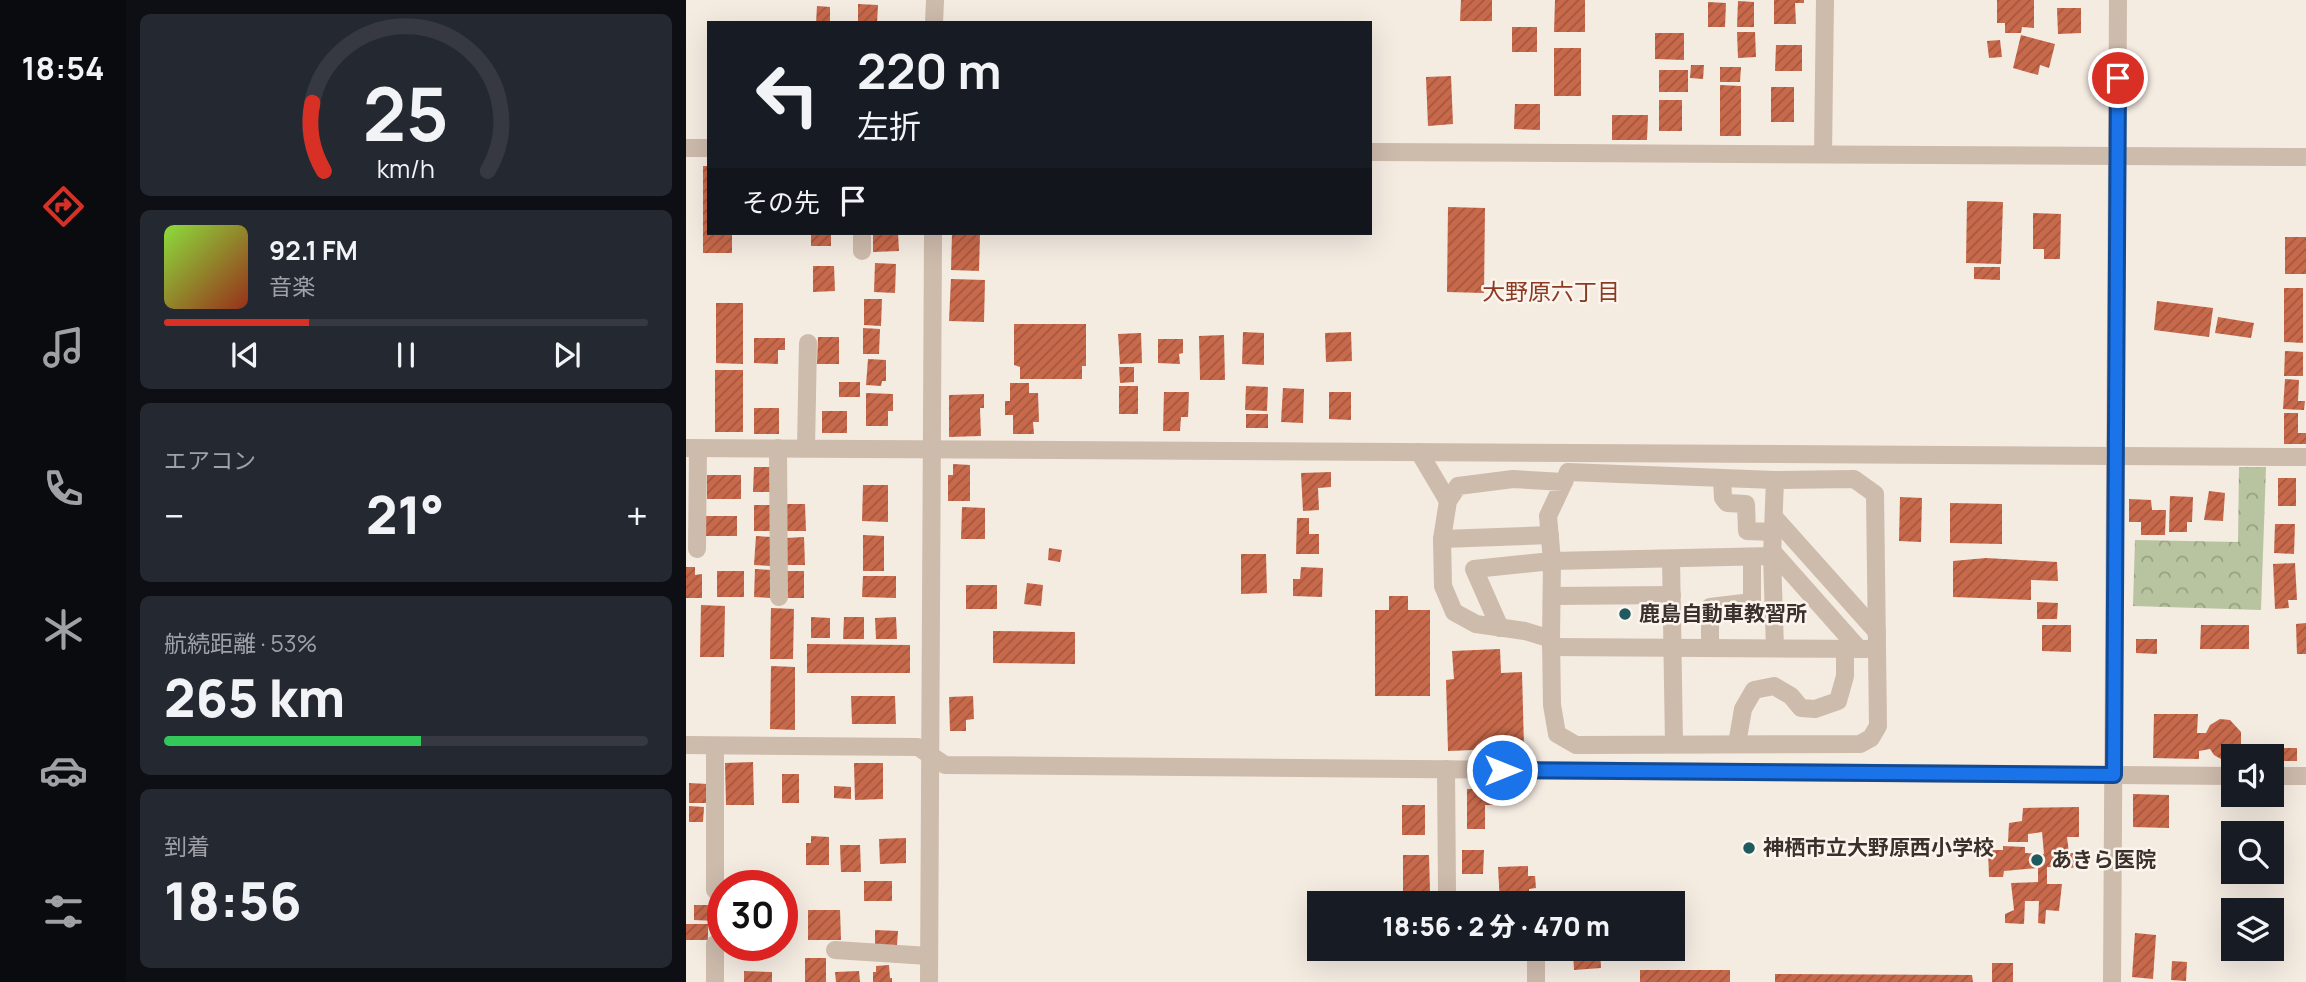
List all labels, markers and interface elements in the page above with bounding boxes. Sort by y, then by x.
text: 220 m [857,37,1001,104]
text: 18:54 [22,46,104,90]
pin [2088,48,2148,108]
icon: left [742,49,833,140]
icon: arrive [2099,59,2137,97]
text: 25 [363,63,449,163]
text: 左折 [857,104,921,148]
text: km/h [377,151,435,186]
icon: directions [39,182,88,231]
icon: arrive [834,182,872,220]
text: その先 [742,184,820,220]
text: 92.1 FM [269,232,358,268]
text: 音楽 [269,270,315,302]
district label: 大野原六丁目 [1482,275,1620,307]
icon: music [39,323,88,372]
icon: previous [226,336,264,374]
icon: pause [387,336,425,374]
icon: next [548,336,586,374]
text: エアコン [164,444,256,476]
icon: phone [39,464,88,513]
text: 21° [366,479,445,550]
text: − [164,489,185,541]
text: + [626,489,648,541]
place label: 鹿島自動車教習所 [1639,599,1807,627]
icon: climate [39,605,88,654]
marker: 鹿島自動車教習所 [1617,606,1633,622]
text: 航続距離 · 53% [164,627,317,659]
text: 265 km [164,662,345,733]
position arrow [1465,733,1539,807]
map controls [2221,744,2284,961]
button: sound [2221,744,2284,807]
icon: car [39,746,88,795]
button: search [2221,821,2284,884]
text: 到着 [164,830,210,862]
place label: 神栖市立大野原西小学校 [1763,833,1994,861]
marker: 神栖市立大野原西小学校 [1741,840,1757,856]
place label: あきら医院 [2051,845,2156,873]
marker: あきら医院 [2029,852,2045,868]
text: 18:56 [164,865,302,936]
speed limit sign: 30 [707,870,798,961]
icon: filters [39,887,88,936]
button: layers [2221,898,2284,961]
text: 18:56 · 2 分 · 470 m [1382,908,1610,944]

